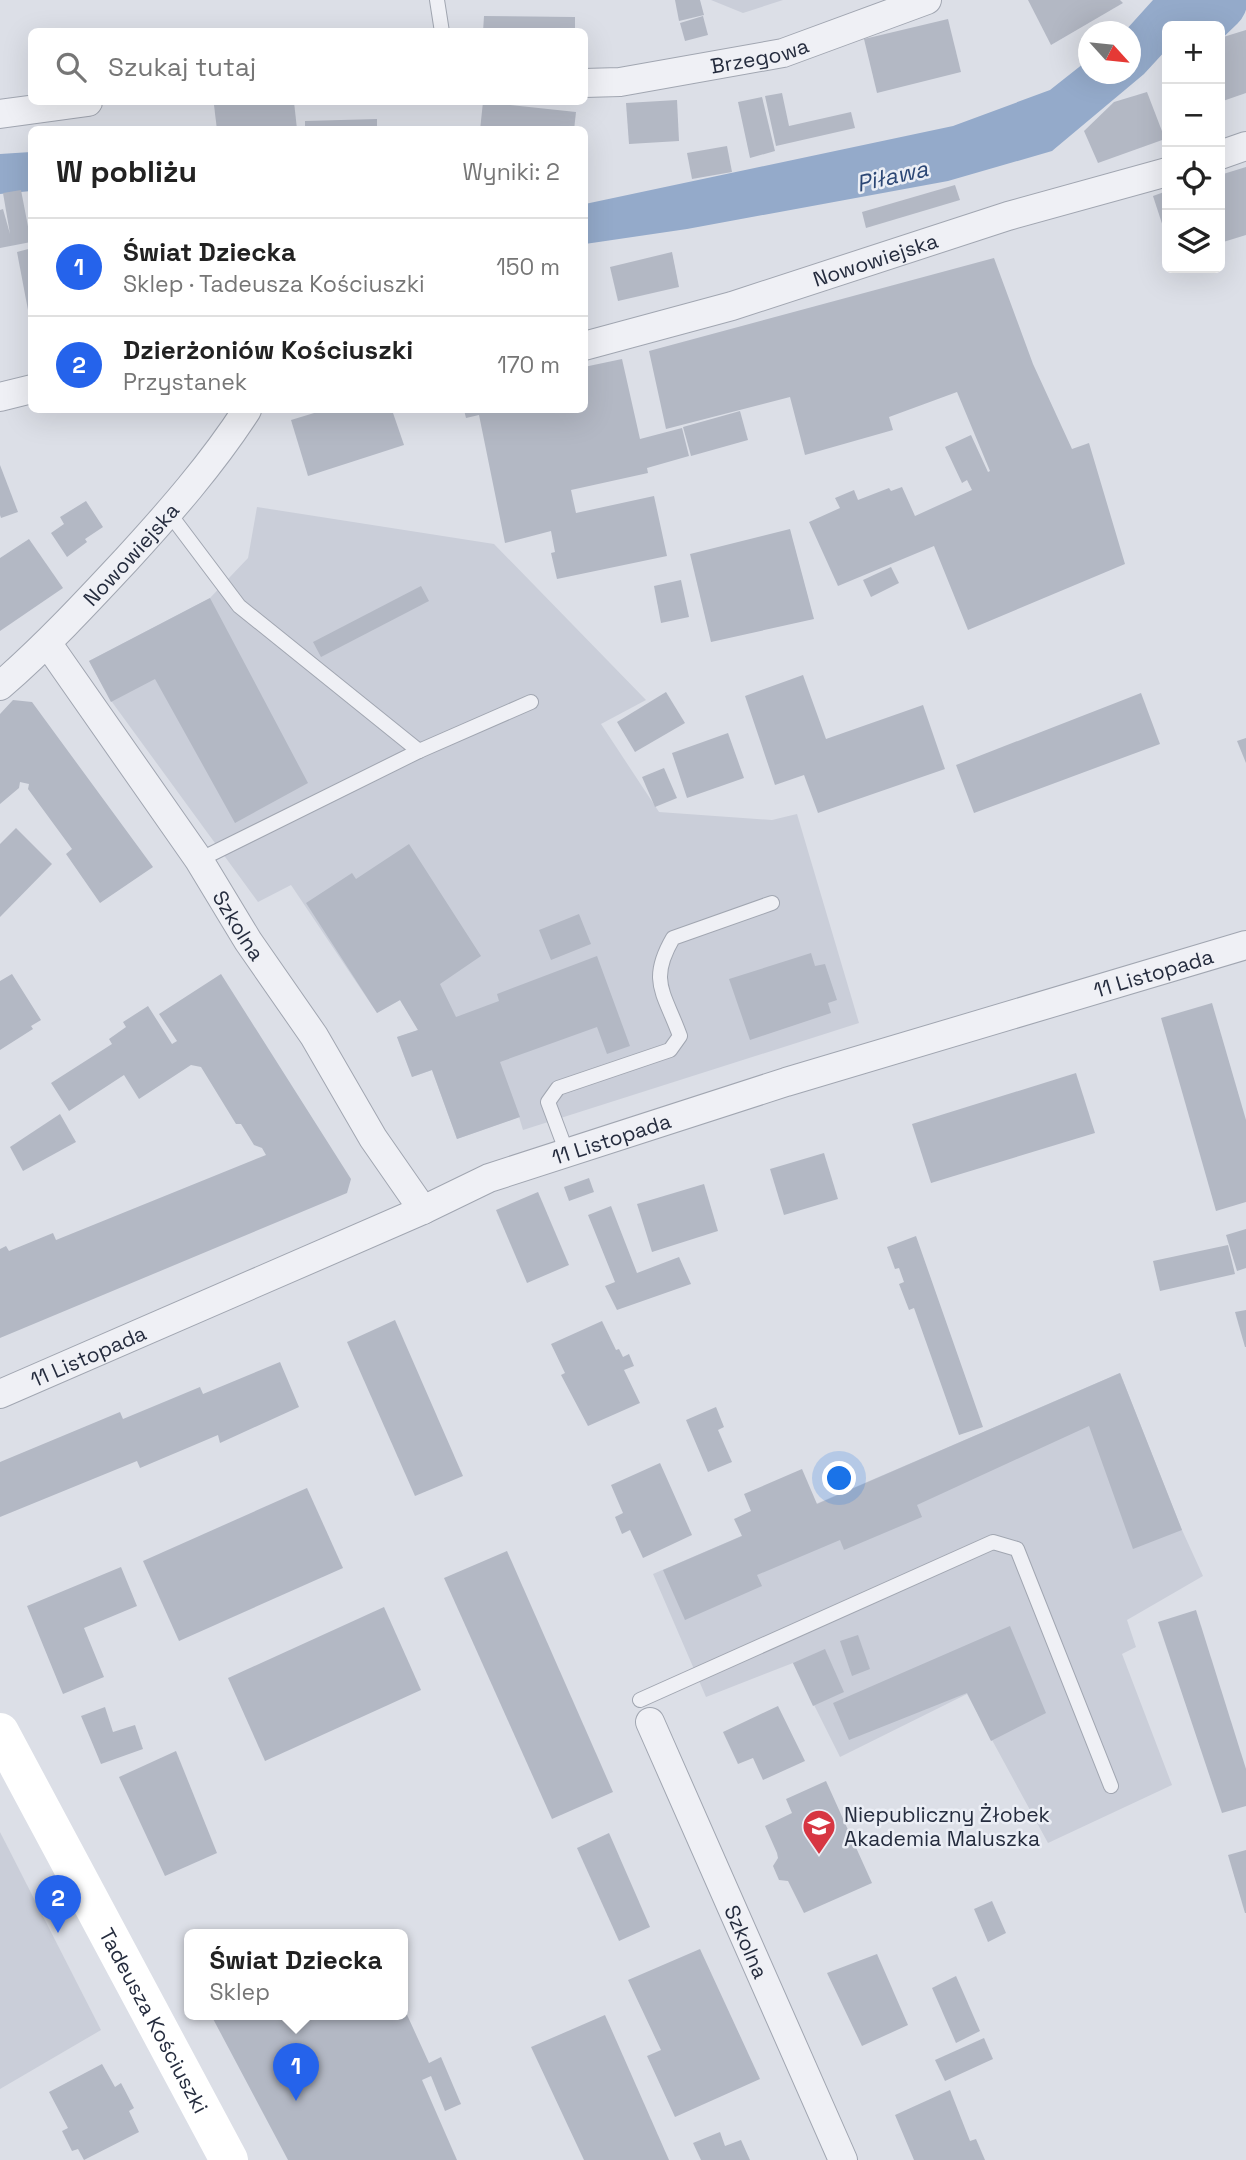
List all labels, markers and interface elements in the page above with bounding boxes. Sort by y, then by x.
north arrow [1078,21,1141,84]
map controls [1162,21,1225,273]
button: + [1162,21,1225,84]
search box [28,28,588,105]
street label: Brzegowa [708,31,812,79]
icon: search [52,48,90,86]
text: Szukaj tutaj [108,50,256,84]
button: − [1162,84,1225,147]
button: locate [1162,147,1225,210]
text: W pobliżu [56,152,197,191]
water label: Piława [853,153,931,199]
text: Wyniki: 2 [463,157,560,187]
button: layers [1162,210,1225,273]
street label: Nowowiejska [809,226,941,292]
text: Świat Dziecka [123,235,296,269]
text: 1 [74,252,84,282]
text: 150 m [496,252,560,282]
text: Sklep · Tadeusza Kościuszki [123,269,425,299]
text: Dzierżoniów Kościuszki [123,333,413,367]
text: 2 [72,350,86,380]
text: 170 m [497,350,560,380]
text: Przystanek [123,367,247,397]
street label: Nowowiejska [77,497,185,611]
street label: Szkolna [207,885,271,966]
street label: 11 Listopada [1090,942,1216,1003]
street label: 11 Listopada [548,1107,674,1170]
street label: 11 Listopada [26,1319,150,1393]
your location [822,1461,856,1495]
place label: Niepubliczny Żłobek Akademia Maluszka [844,1801,1050,1852]
school or university icon: Niepubliczny Żłobek Akademia Maluszka [800,1807,838,1856]
pin: 2 [35,1875,81,1933]
street label: Szkolna [719,1901,775,1983]
street label: Tadeusza Kościuszki [94,1923,215,2118]
popup [184,1929,408,2020]
text: Świat Dziecka [210,1943,382,1977]
text: Sklep [210,1977,270,2007]
pin: 1 [273,2043,319,2101]

